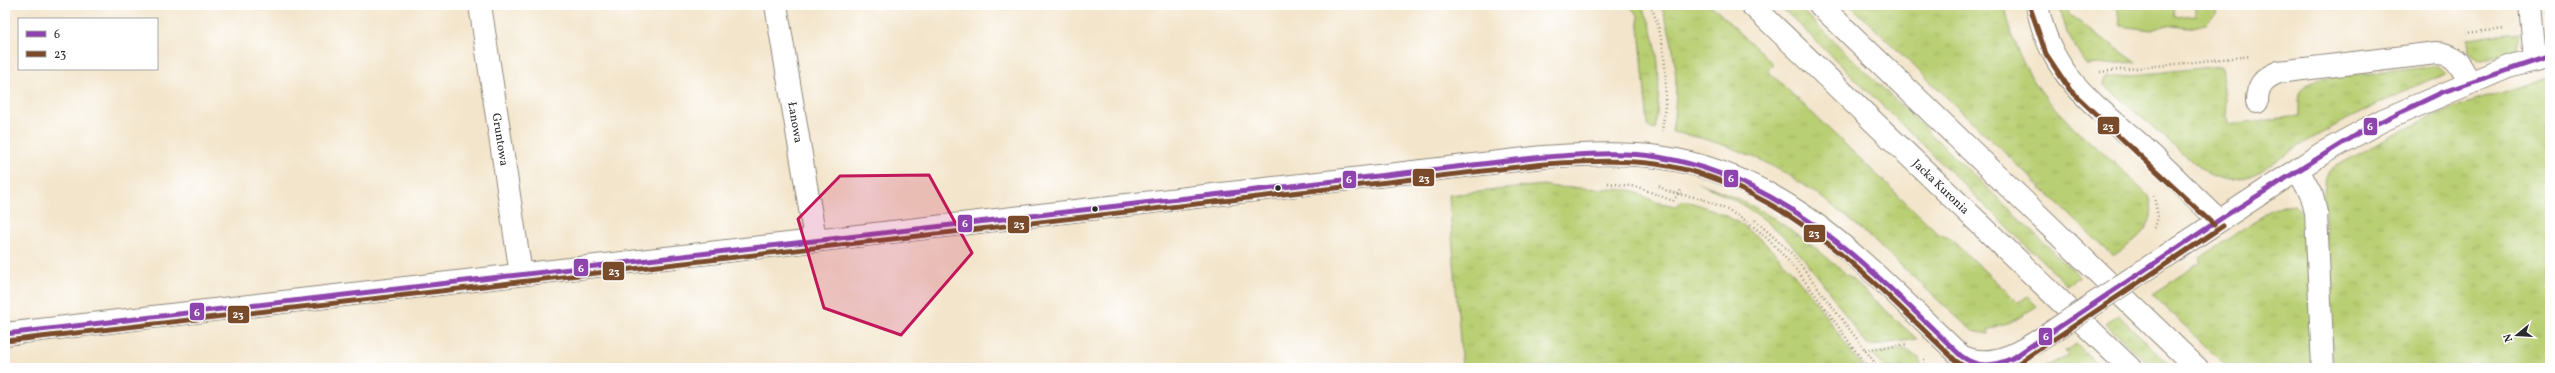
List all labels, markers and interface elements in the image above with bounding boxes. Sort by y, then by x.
legend [18,18,158,70]
text: 6 [54,27,60,43]
text: 23 [54,47,66,63]
street label: Łanowa [783,101,806,144]
street label: Gruntowa [488,112,511,167]
line badge: 23 [2097,116,2120,135]
line badge: 6 [2363,117,2378,136]
text: 23 [2102,120,2114,135]
text: 6 [2367,120,2373,135]
street label: Jacka Kuronia [1908,156,1972,218]
line badge: 23 [1412,168,1435,187]
line badge: 6 [1723,169,1739,188]
line badge: 6 [1342,170,1357,189]
text: 23 [1418,172,1430,187]
text: 6 [1728,172,1734,187]
text: 6 [1346,173,1352,188]
unlabelled marker [1273,183,1283,193]
unlabelled marker [1090,204,1100,214]
line badge: 6 [957,214,973,233]
line badge: 23 [1007,215,1030,234]
text: 6 [962,217,968,232]
text: 23 [1013,218,1025,233]
line badge: 23 [1803,224,1826,243]
text: 23 [1808,227,1820,242]
line badge: 6 [573,258,589,277]
line badge: 23 [602,261,625,281]
text: 6 [578,262,584,277]
text: 23 [608,265,620,280]
line badge: 6 [189,302,205,321]
line badge: 23 [227,305,250,324]
text: 6 [194,306,200,321]
text: 23 [232,308,244,323]
north arrow [2497,315,2537,355]
line badge: 6 [2038,327,2053,346]
text: 6 [2043,330,2049,345]
text: N [2501,332,2517,344]

